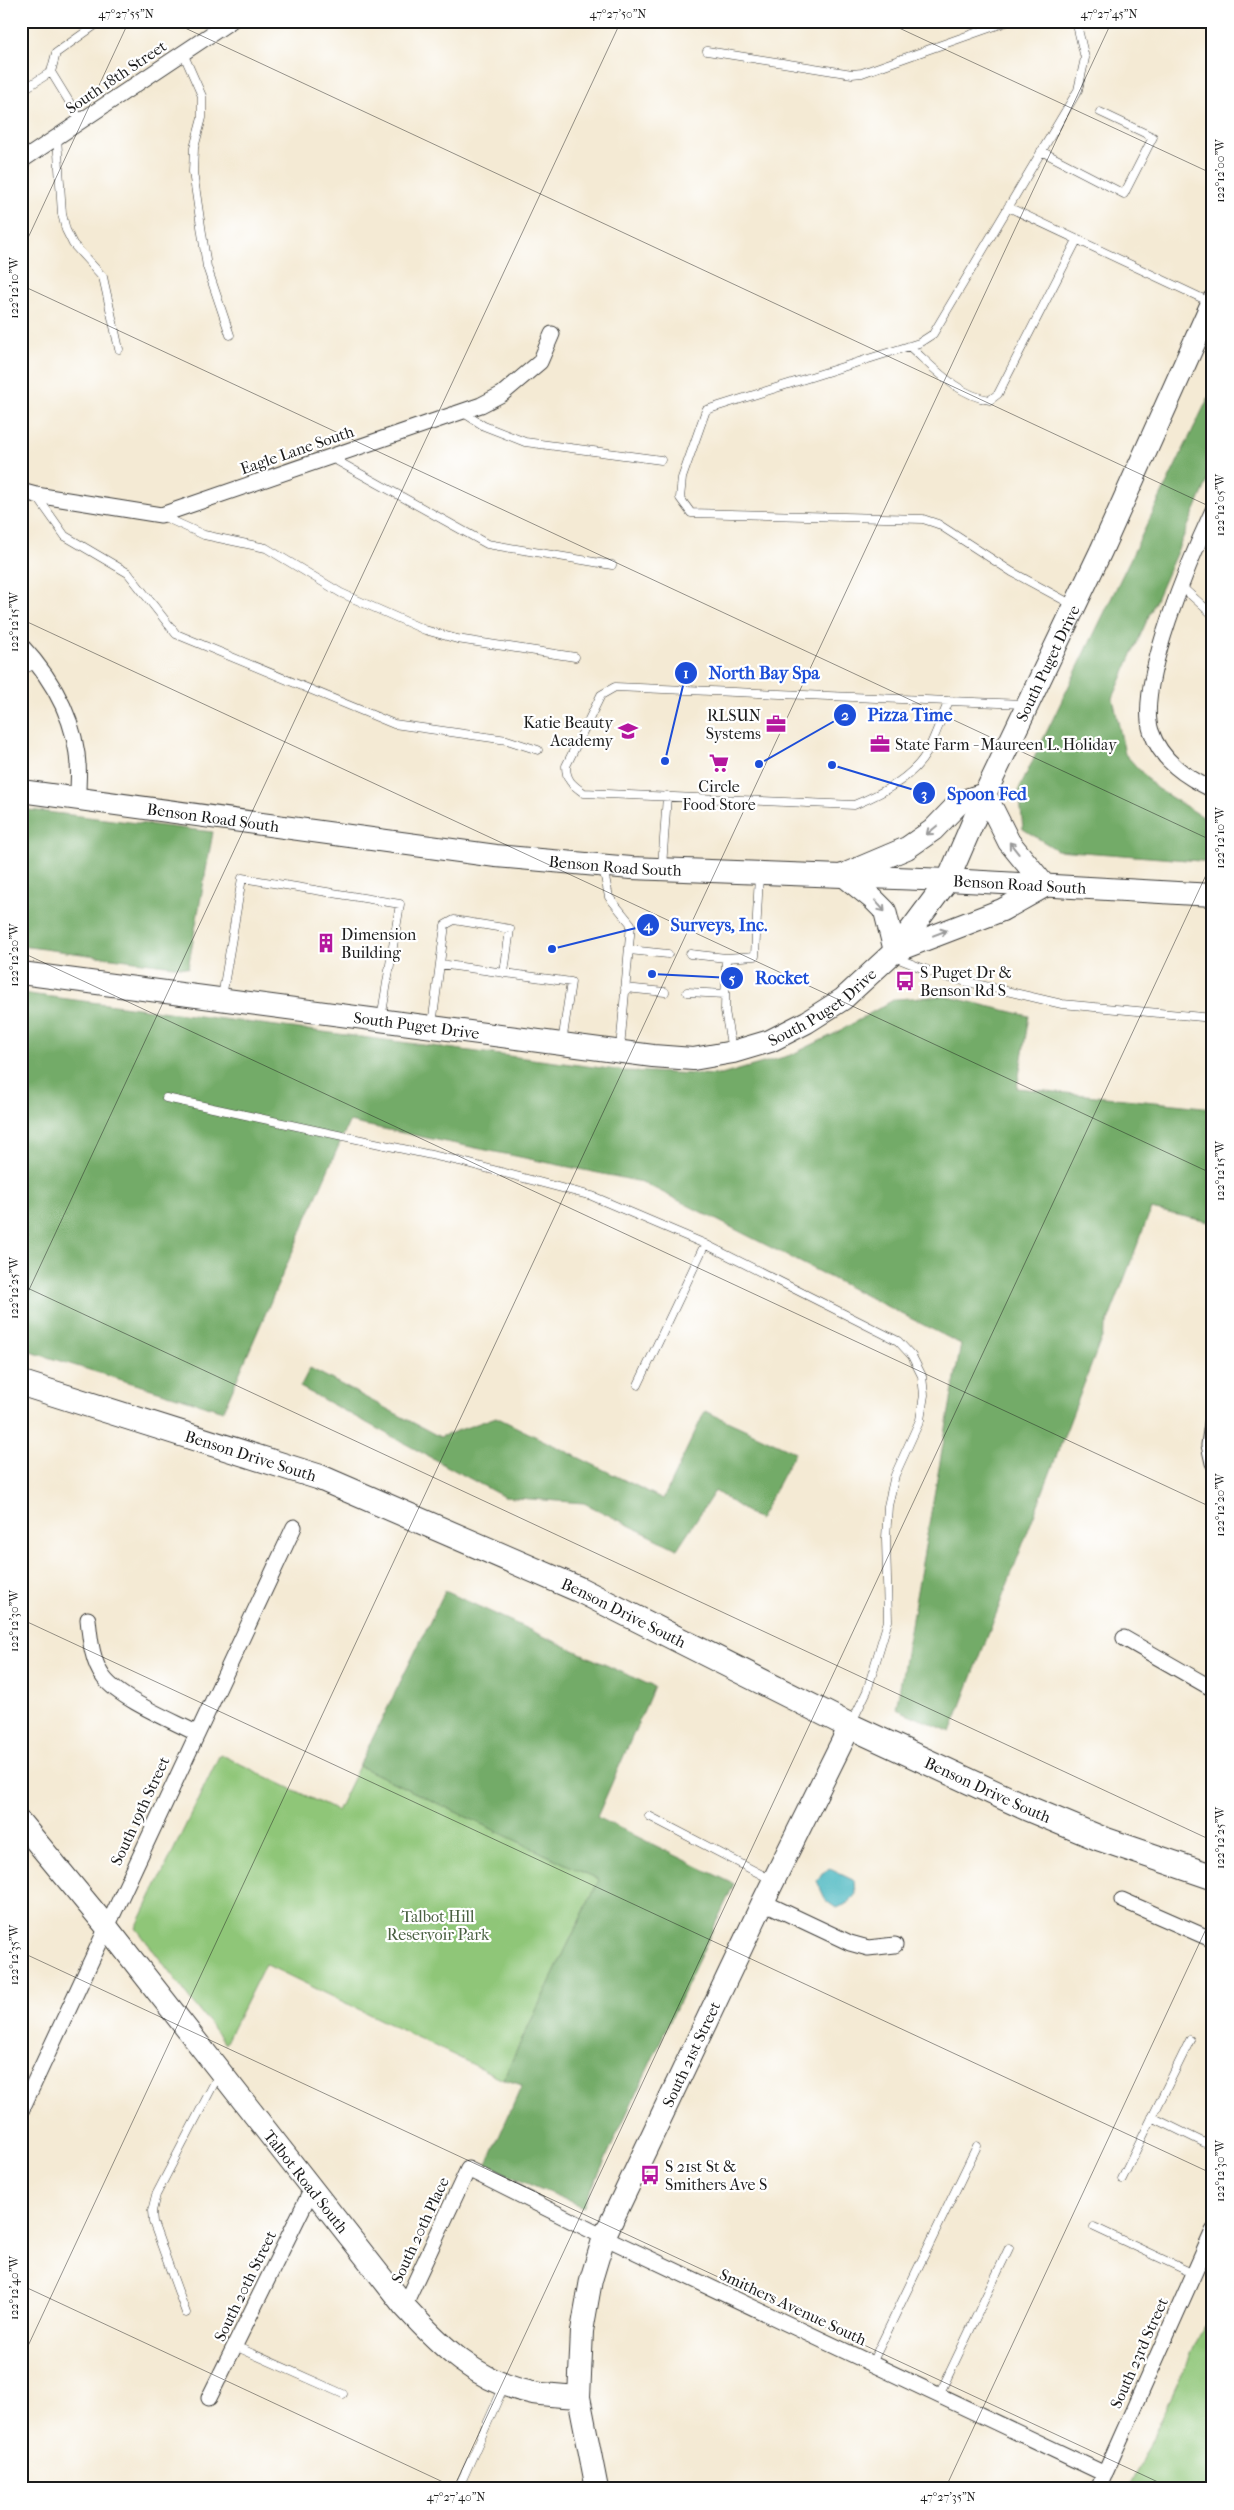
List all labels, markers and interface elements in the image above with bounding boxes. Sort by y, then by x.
text: 47°27'55"N [98,7,154,21]
text: 47°27'50"N [590,7,646,21]
text: 47°27'45"N [1080,7,1138,21]
street label: South 18th Street [62,36,170,118]
text: 122°12'00"W [1213,138,1227,203]
text: 122°12'10"W [7,256,21,319]
street label: Eagle Lane South [238,422,356,478]
text: 122°12'05"W [1213,473,1227,536]
text: 122°12'15"W [7,591,21,652]
street label: South Puget Drive [1012,602,1083,725]
callout: North Bay Spa [674,656,830,689]
text: North Bay Spa [708,663,820,684]
text: 1 [683,664,689,682]
callout: Pizza Time [833,698,963,731]
text: Pizza Time [867,705,953,726]
place label: RLSUN Systems [706,706,761,743]
text: 2 [841,706,849,724]
place label: Katie Beauty Academy [523,713,613,750]
office icon: RLSUN Systems [765,713,787,735]
school or university icon: Katie Beauty Academy [617,720,639,742]
office icon: State Farm - Maureen L. Holiday [869,733,891,755]
place label: State Farm - Maureen L. Holiday [895,735,1117,754]
supermarket icon: Circle Food Store [708,752,730,774]
place label: Circle Food Store [682,777,756,814]
callout: Spoon Fed [912,777,1036,810]
text: Spoon Fed [947,784,1028,805]
text: 3 [921,785,927,803]
street label: Benson Road South [146,799,281,836]
text: 122°12'10"W [1213,806,1227,869]
one-way arrow [926,824,939,835]
one-way arrow [1008,842,1019,855]
street label: Benson Road South [548,851,682,879]
street label: Benson Road South [953,871,1087,897]
one-way arrow [874,900,886,913]
callout: Surveys, Inc. [636,908,778,941]
text: Surveys, Inc. [671,915,768,936]
text: 4 [643,916,654,934]
text: 122°12'20"W [7,922,21,987]
place label: Dimension Building [341,925,417,962]
one-way arrow [932,928,948,937]
building icon: Dimension Building [315,932,337,954]
callout: Rocket [720,961,819,994]
place label: S Puget Dr & Benson Rd S [920,963,1012,1000]
street label: South Puget Drive [765,964,880,1050]
text: Rocket [755,968,810,989]
text: 5 [729,969,736,987]
bus stop icon: S Puget Dr & Benson Rd S [894,970,916,992]
street label: South Puget Drive [352,1007,481,1043]
text: 122°12'15"W [1213,1140,1227,1201]
text: 122°12'25"W [7,1256,21,1319]
street label: Benson Drive South [183,1426,319,1485]
text: 122°12'20"W [1213,1472,1227,1537]
street label: Benson Drive South [559,1574,689,1651]
text: 122°12'30"W [7,1589,21,1652]
street label: Benson Drive South [922,1752,1054,1826]
street label: South 19th Street [106,1753,174,1868]
text: 122°12'25"W [1213,1806,1227,1869]
park label: Talbot Hill Reservoir Park [387,1907,490,1944]
text: 122°12'35"W [7,1923,21,1985]
street label: South 21st Street [658,1998,724,2110]
street label: Talbot Road South [260,2126,353,2237]
text: 122°12'30"W [1213,2139,1227,2202]
place label: S 21st St & Smithers Ave S [665,2157,767,2194]
bus stop icon: S 21st St & Smithers Ave S [639,2164,661,2186]
street label: South 20th Place [387,2174,453,2286]
street label: South 20th Street [210,2227,280,2344]
text: 122°12'40"W [7,2255,21,2320]
street label: Smithers Avenue South [717,2265,869,2349]
street label: South 23rd Street [1106,2294,1172,2411]
text: 47°27'40"N [427,2490,485,2504]
text: 47°27'35"N [920,2490,976,2504]

